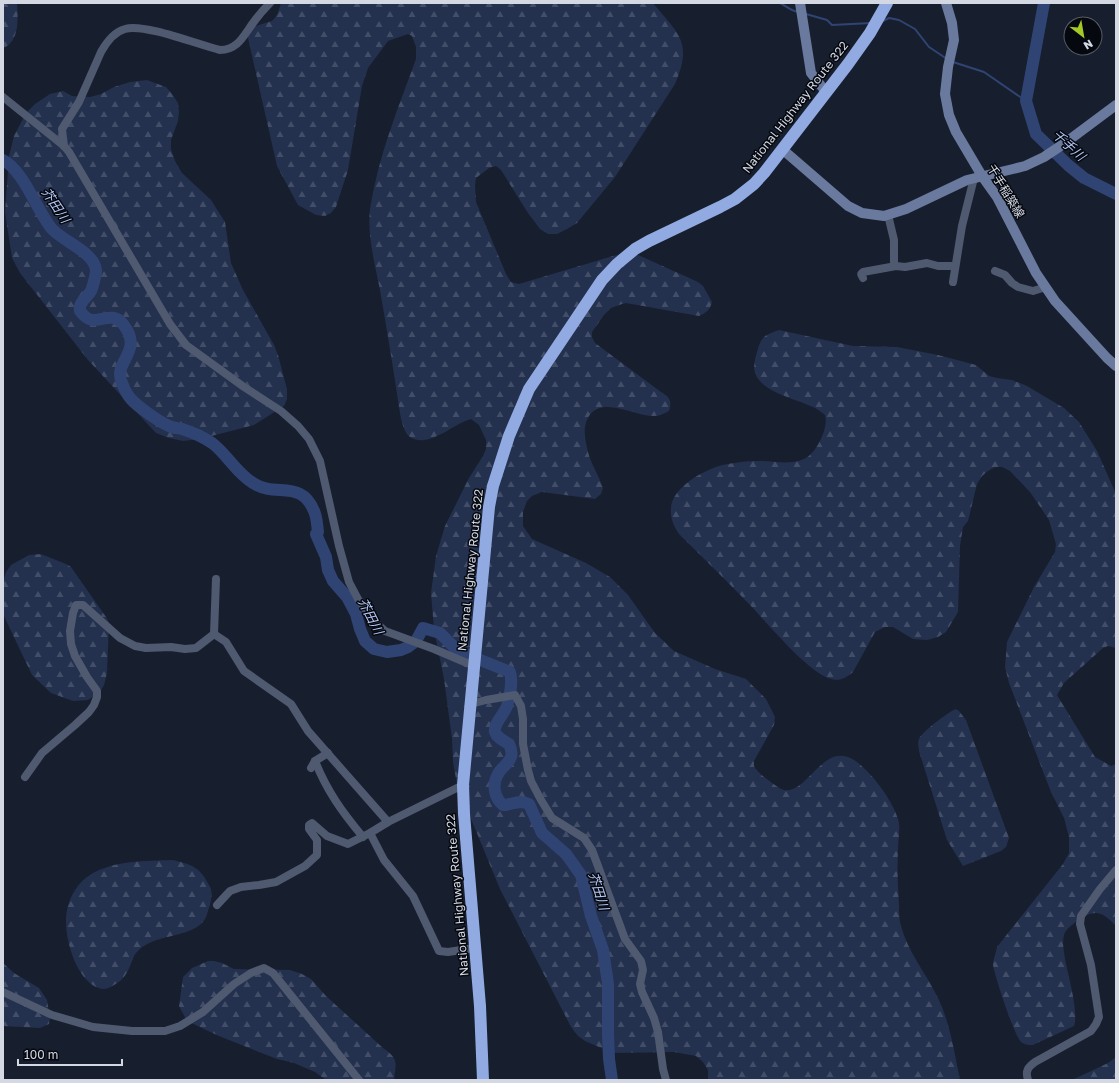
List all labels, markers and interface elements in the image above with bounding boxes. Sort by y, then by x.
north arrow [1063,16,1103,56]
text: N [1081,37,1095,53]
street label: National Highway Route 322 [739,38,851,176]
water label: 千手川 [1049,126,1090,165]
street label: 千手稲築線 [984,161,1028,221]
water label: 芥田川 [38,184,75,227]
street label: National Highway Route 322 [454,488,486,652]
water label: 芥田川 [355,595,388,639]
street label: National Highway Route 322 [442,813,472,977]
water label: 芥田川 [585,870,613,914]
scale bar [18,1041,122,1067]
text: 100 m [24,1047,58,1062]

